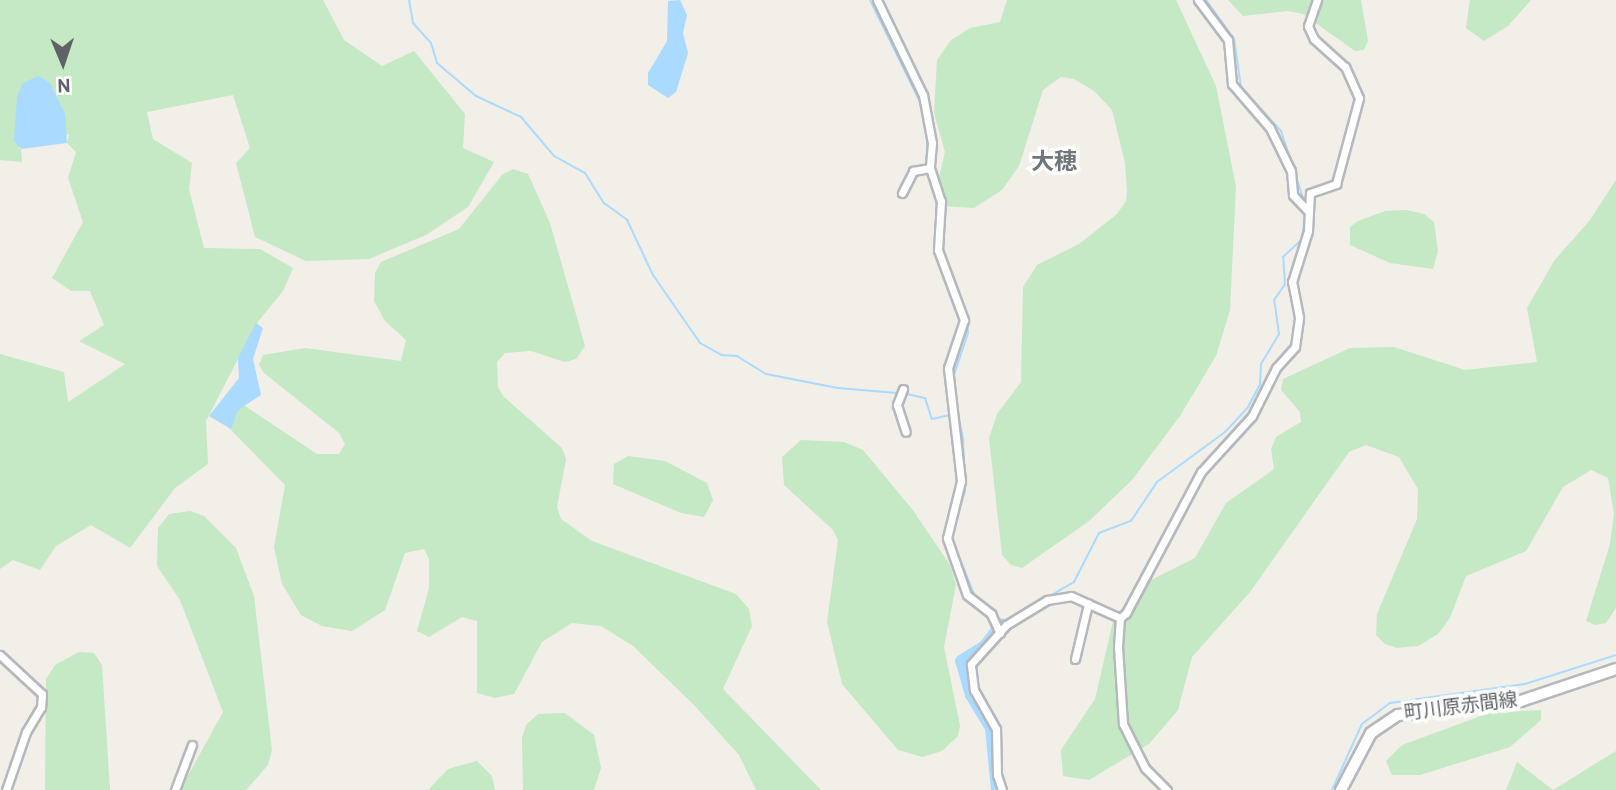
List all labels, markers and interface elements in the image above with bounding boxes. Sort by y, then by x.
north arrow [28,28,98,98]
text: N [56,72,71,96]
district label: 大穂 [1031,150,1077,178]
street label: 町川原赤間線 [1403,690,1519,726]

